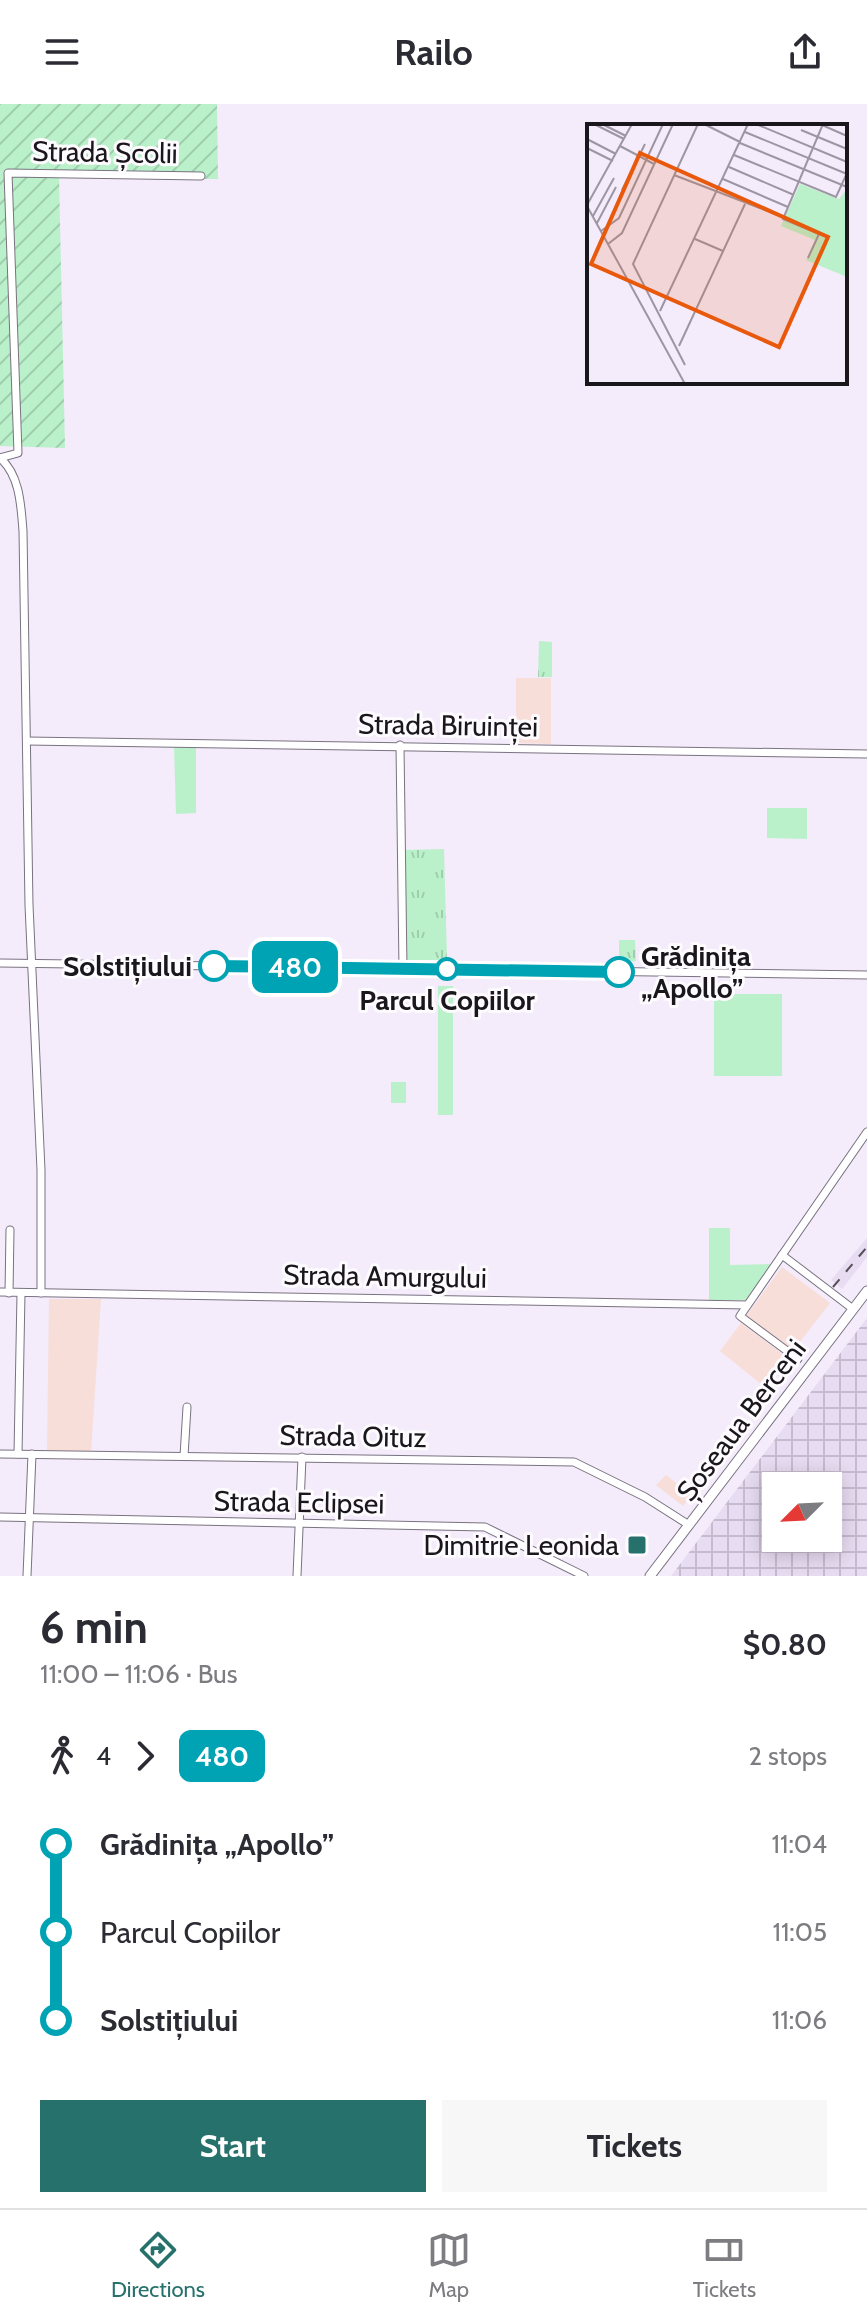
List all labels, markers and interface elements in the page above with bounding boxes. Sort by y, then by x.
icon: menu [40,30,84,74]
text: Railo [394,30,473,74]
icon: share [783,30,827,74]
inset map [587,124,847,384]
street label: Strada Școlii [32,134,178,171]
street label: Strada Biruinței [358,706,538,745]
place label: Grădinița „Apollo” [641,939,751,1005]
line badge: 480 [249,941,341,993]
place label: Solstițiului [63,949,192,985]
text: 480 [268,950,322,984]
marker: Solstițiului [199,951,229,981]
marker: Grădinița „Apollo” [604,957,634,987]
marker: Parcul Copiilor [436,958,458,980]
place label: Parcul Copiilor [359,983,536,1017]
street label: Strada Amurgului [283,1257,487,1295]
street label: Șoseaua Berceni [669,1332,814,1508]
street label: Strada Oituz [279,1418,427,1454]
north arrow [762,1472,842,1552]
map controls [762,1472,842,1552]
street label: Strada Eclipsei [213,1484,385,1520]
place label: Dimitrie Leonida [424,1528,620,1562]
marker: Dimitrie Leonida [626,1534,648,1556]
text: 6 min [40,1601,148,1654]
text: $0.80 [743,1626,827,1663]
text: 11:00 – 11:06 · Bus [40,1658,237,1690]
icon: walk [40,1734,84,1778]
icon: forward [123,1734,167,1778]
text: 480 [195,1739,249,1773]
text: 4 [96,1740,111,1772]
text: 2 stops [749,1740,827,1772]
text: Grădinița „Apollo” [100,1826,334,1863]
text: 11:04 [771,1828,827,1860]
text: Parcul Copiilor [100,1914,280,1951]
text: 11:05 [772,1916,827,1948]
text: Solstițiului [100,2002,238,2039]
text: 11:06 [772,2004,827,2036]
button: Start [40,2100,426,2192]
button: Tickets [442,2100,827,2192]
tab: Directions [111,2228,205,2303]
tab: Map [427,2228,471,2303]
tab: Tickets [693,2228,756,2303]

